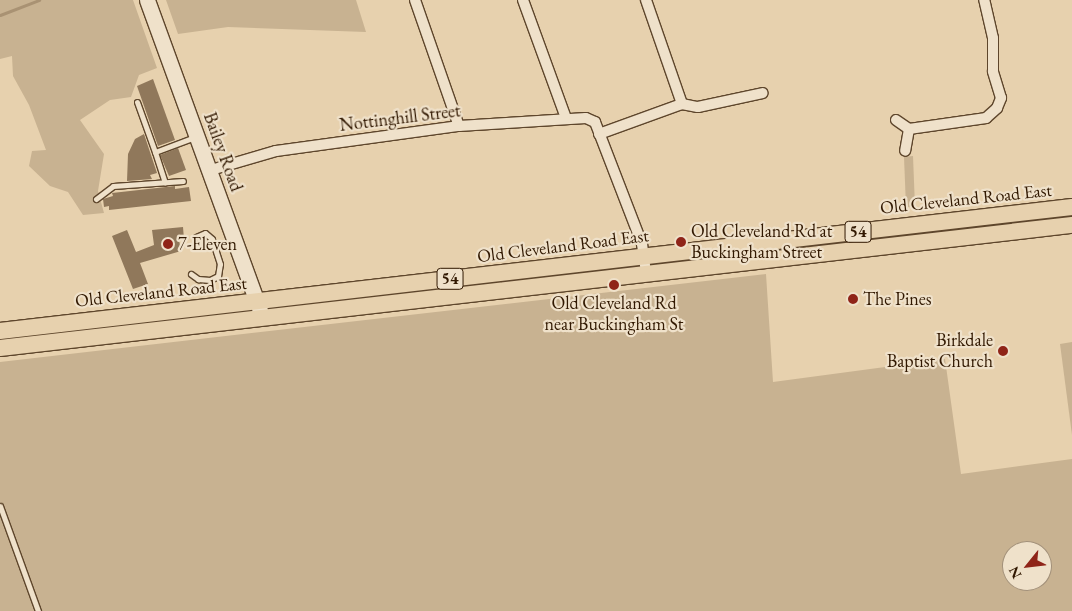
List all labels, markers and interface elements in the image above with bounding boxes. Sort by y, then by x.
street label: Nottinghill Street [338,100,462,136]
street label: Bailey Road [199,109,247,195]
street label: Old Cleveland Road East [879,179,1053,219]
road number: 54 [844,218,872,246]
place label: Old Cleveland Rd at Buckingham Street [691,221,832,264]
street label: Old Cleveland Road East [476,225,650,267]
place label: 7-Eleven [178,233,237,255]
marker: Old Cleveland Rd at Buckingham Street [675,236,687,248]
marker: 7-Eleven [162,238,174,250]
road number: 54 [436,266,464,292]
street label: Old Cleveland Road East [74,272,248,312]
marker: Old Cleveland Rd near Buckingham St [608,279,620,291]
place label: The Pines [863,288,932,310]
place label: Old Cleveland Rd near Buckingham St [545,293,683,336]
marker: The Pines [847,293,859,305]
place label: Birkdale Baptist Church [887,330,993,372]
marker: Birkdale Baptist Church [997,345,1009,357]
north arrow [1002,541,1052,591]
text: N [1004,563,1025,582]

